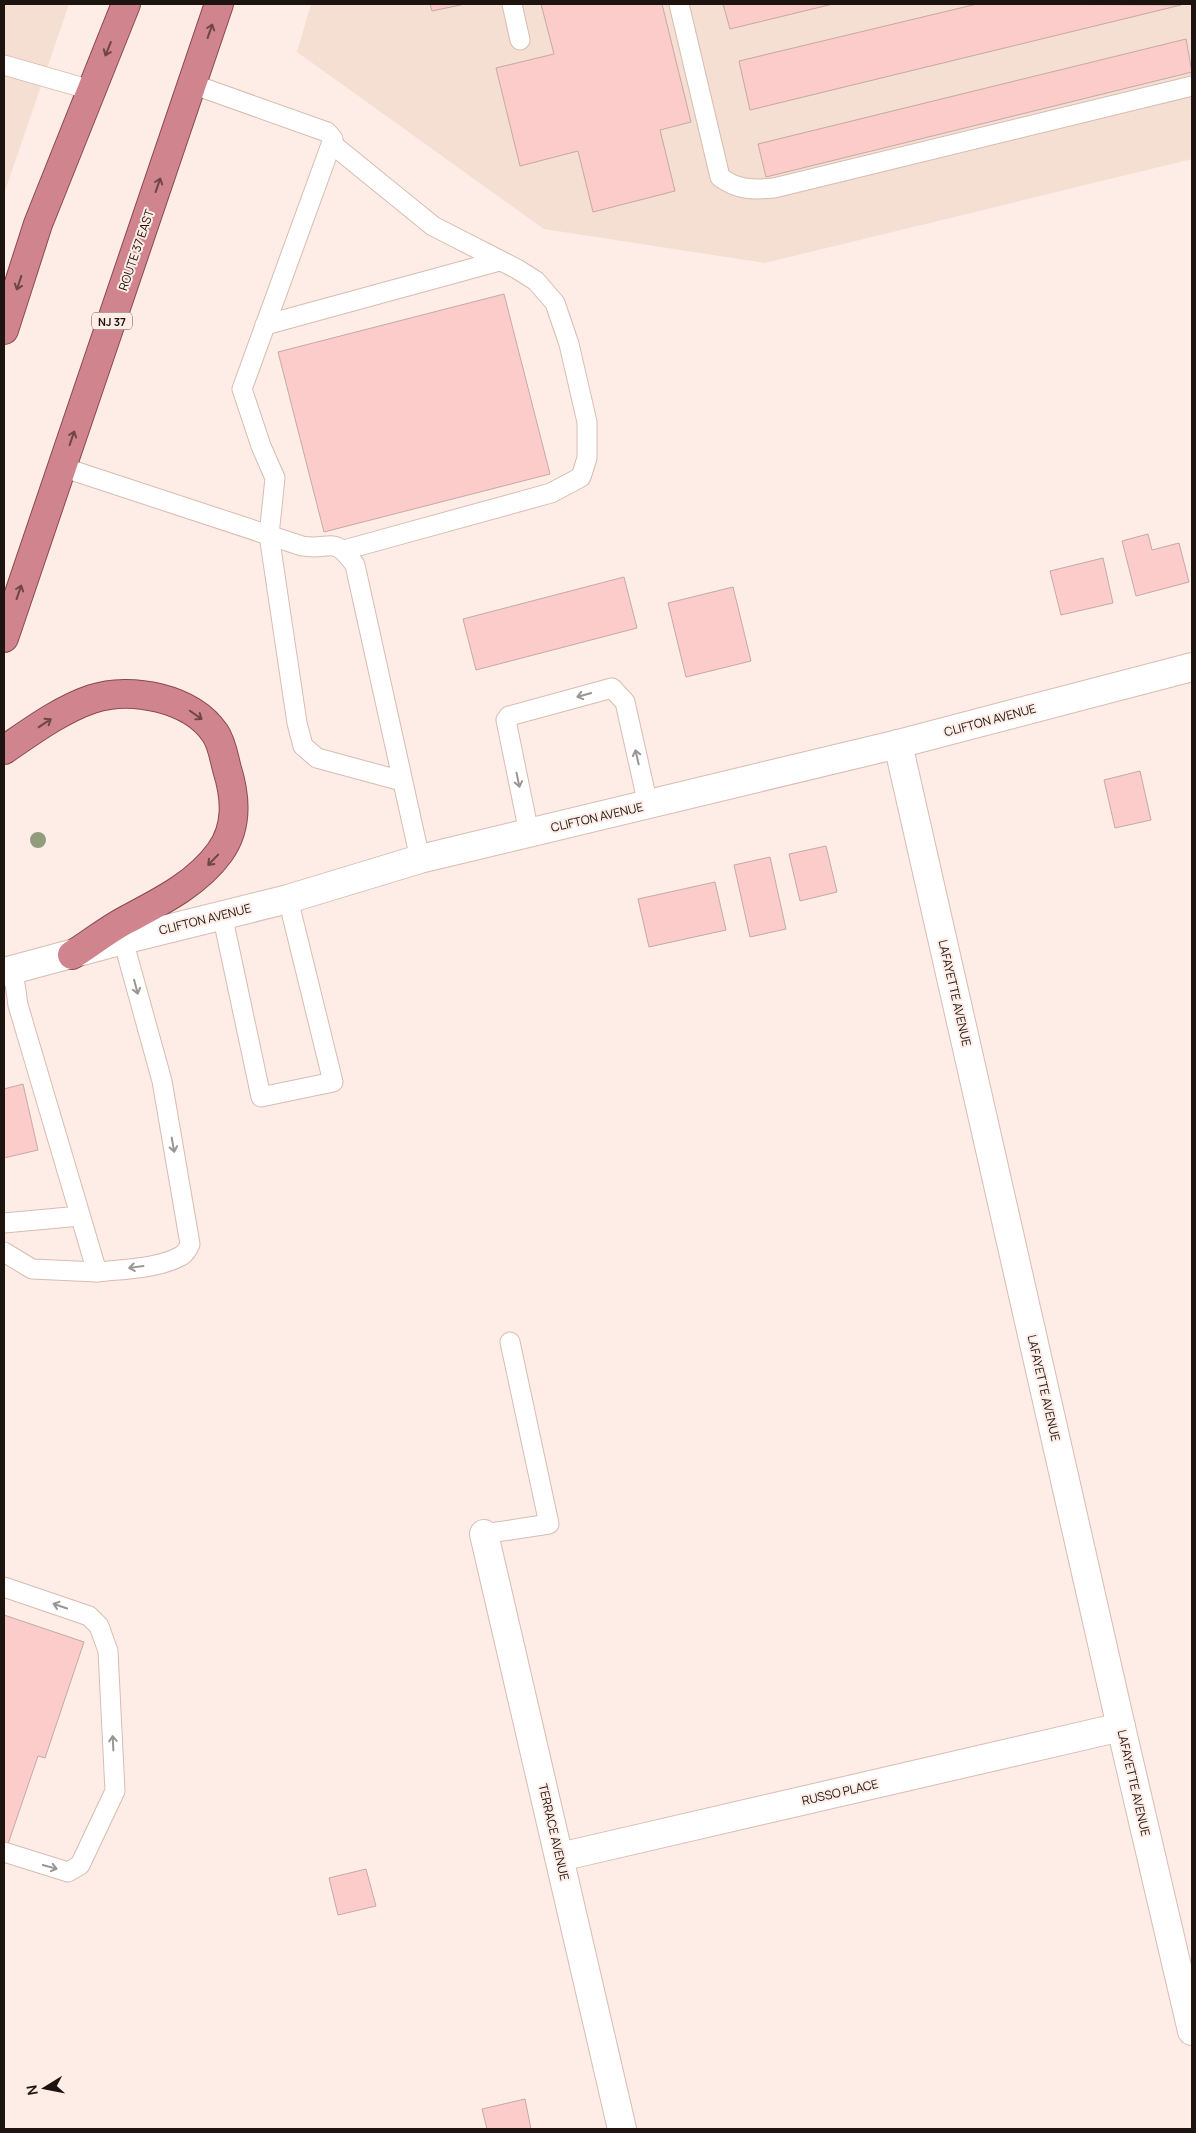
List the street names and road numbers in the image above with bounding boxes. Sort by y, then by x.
street label: ROUTE 37 EAST [114,206,158,293]
road number: NJ 37 [92,312,132,330]
street label: CLIFTON AVENUE [942,700,1038,740]
street label: CLIFTON AVENUE [549,798,645,836]
street label: CLIFTON AVENUE [157,899,253,939]
street label: LAFAYETTE AVENUE [934,938,976,1048]
street label: LAFAYETTE AVENUE [1023,1333,1065,1443]
street label: LAFAYETTE AVENUE [1113,1728,1155,1838]
street label: RUSSO PLACE [800,1775,880,1809]
street label: TERRACE AVENUE [535,1782,573,1882]

